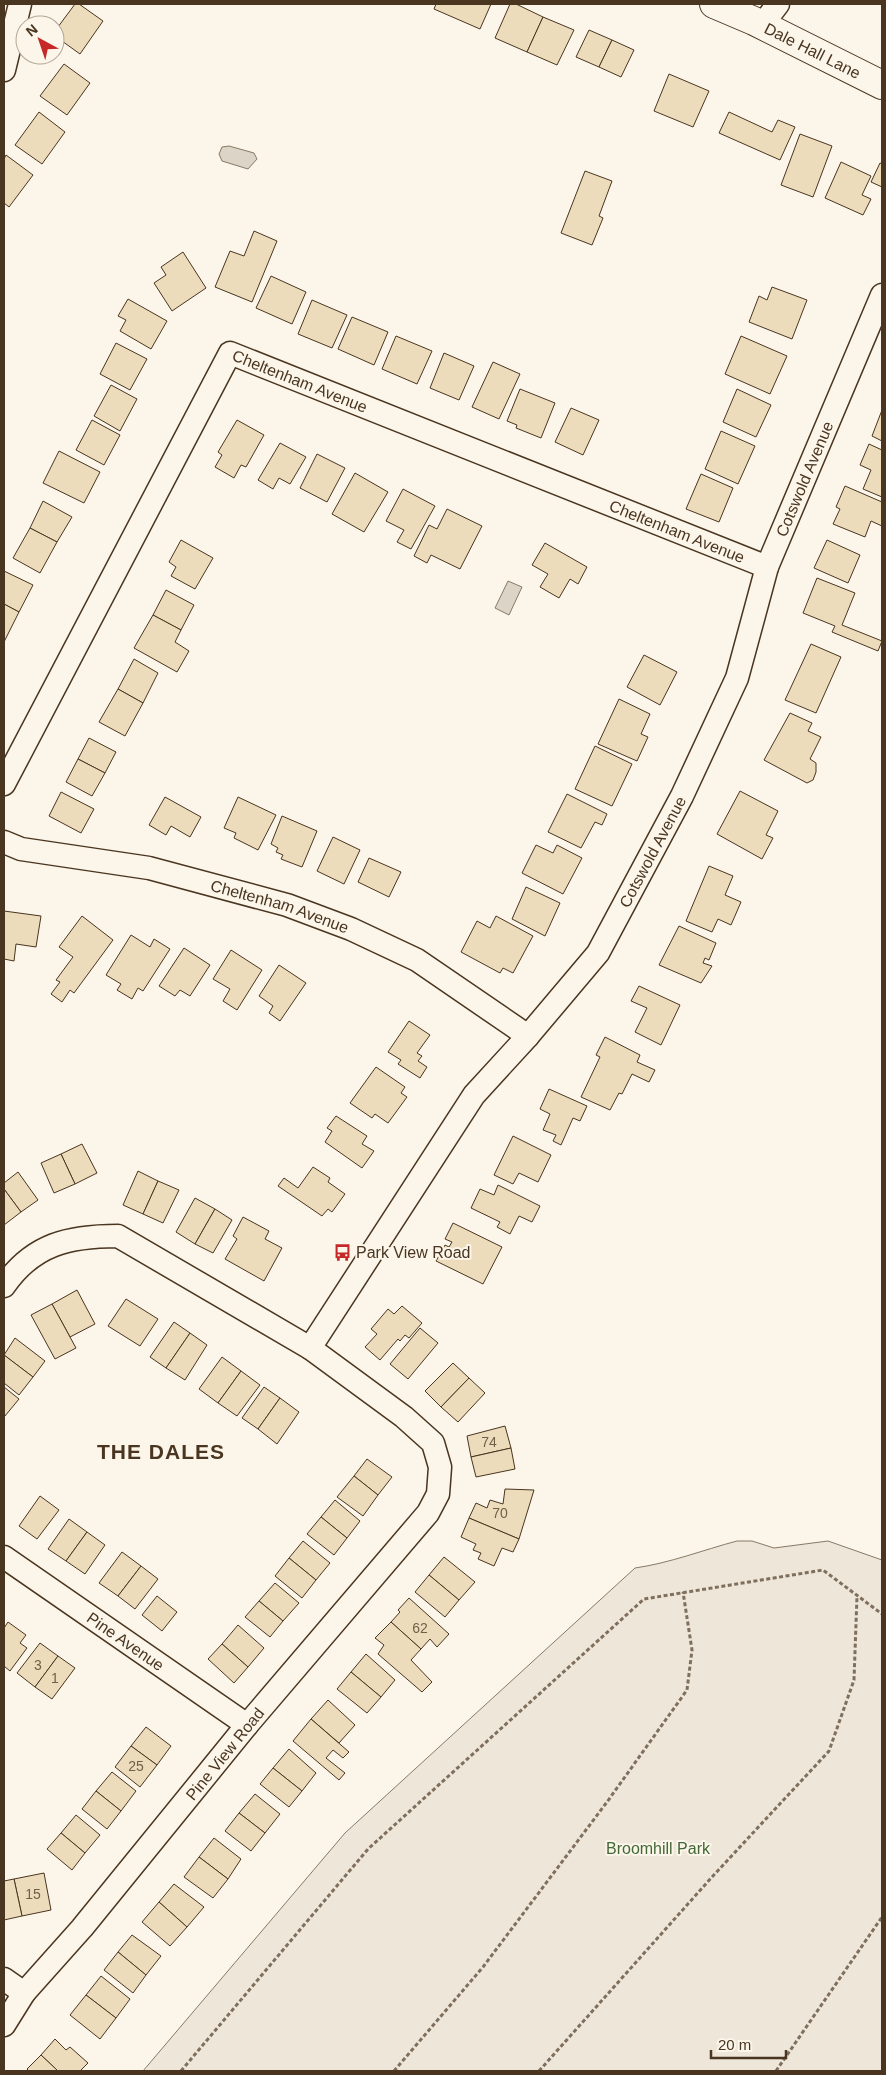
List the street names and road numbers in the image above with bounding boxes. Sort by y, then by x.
street label: Dale Hall Lane [762,19,863,81]
street label: Cheltenham Avenue [230,346,370,415]
street label: Cotswold Avenue [772,419,836,539]
street label: Cheltenham Avenue [607,497,747,566]
street label: Cotswold Avenue [616,793,689,910]
street label: Cheltenham Avenue [209,876,351,936]
street label: Pine Avenue [84,1609,168,1674]
street label: Pine View Road [183,1705,267,1803]

